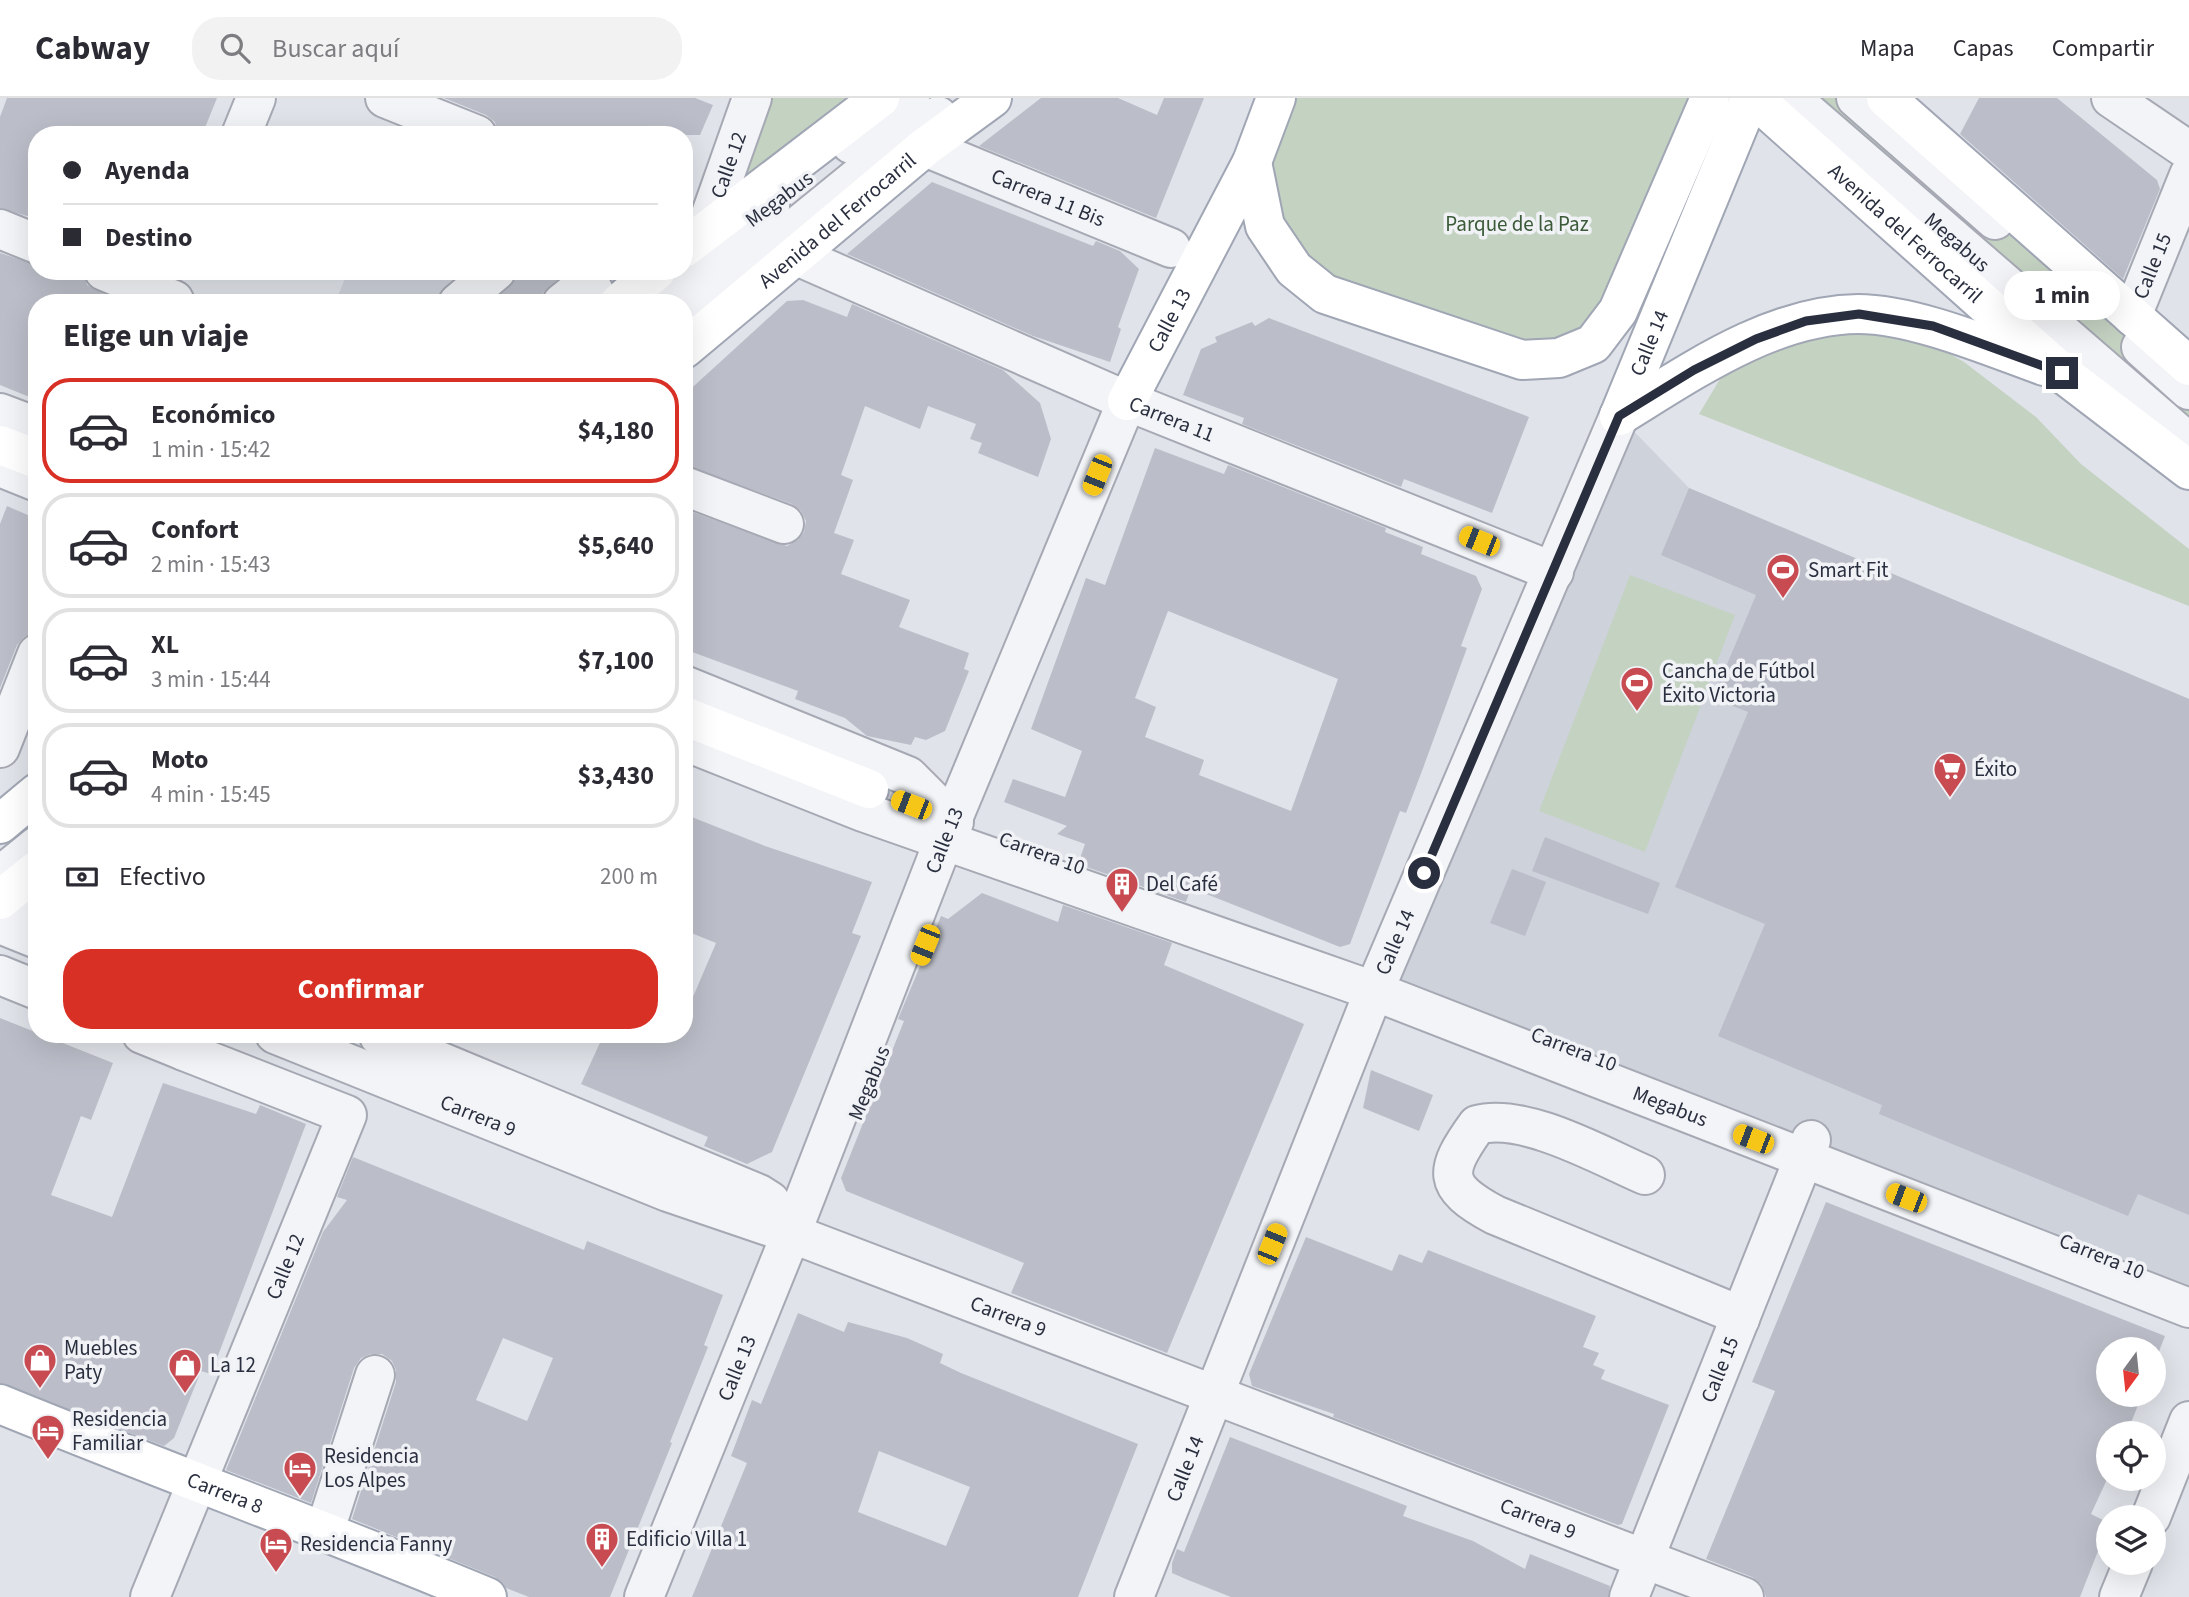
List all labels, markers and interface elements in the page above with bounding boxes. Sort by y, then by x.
search box [192,17,682,80]
text: Cabway [35,25,150,72]
icon: search [216,29,254,67]
text: Buscar aquí [272,30,399,67]
text: Mapa [1860,31,1915,66]
text: Capas [1953,31,2014,66]
text: Compartir [2052,31,2154,66]
street label: Calle 12 [703,128,754,202]
street label: Avenida del Ferrocarril [752,146,923,295]
text: Ayenda [105,152,190,189]
street label: Avenida del Ferrocarril [1822,156,1989,310]
street label: Carrera 11 Bis [987,161,1110,234]
street label: Megabus [739,163,819,234]
street label: Megabus [1918,205,1997,279]
park label: Parque de la Paz [1445,209,1589,239]
text: Destino [105,219,192,256]
street label: Calle 15 [2125,228,2179,303]
callout: 1 min [2004,272,2120,320]
text: 1 min [2034,279,2090,312]
street label: Calle 13 [1140,283,1198,358]
street label: Calle 14 [1622,305,1676,380]
text: Elige un viaje [63,313,249,359]
route end [2046,357,2078,389]
street label: Carrera 11 [1125,388,1219,450]
text: Económico [151,396,276,433]
icon: car [67,399,130,462]
text: $4,180 [578,412,654,449]
text: 1 min · 15:42 [151,433,271,466]
car [1080,452,1115,498]
text: Confort [151,511,239,548]
icon: car [67,514,130,577]
car [1456,523,1503,559]
text: $5,640 [578,527,654,564]
text: 2 min · 15:43 [151,548,271,581]
sports icon: Smart Fit [1764,551,1802,600]
place label: Smart Fit [1808,555,1888,585]
text: XL [151,626,179,663]
icon: car [67,629,130,692]
text: $7,100 [578,642,654,679]
place label: Cancha de Fútbol Éxito Victoria [1662,656,1815,710]
text: 3 min · 15:44 [151,663,271,696]
sports icon: Cancha de Fútbol Éxito Victoria [1618,664,1656,713]
text: Moto [151,741,208,778]
icon: car [67,744,130,807]
supermarket icon: Éxito [1931,750,1969,799]
place label: Éxito [1974,754,2017,784]
text: $3,430 [578,757,654,794]
text: 4 min · 15:45 [151,778,271,811]
car [888,788,935,822]
street label: Calle 13 [917,803,971,878]
street label: Carrera 10 [995,824,1089,882]
route start [1408,857,1440,889]
icon: cash [63,858,101,896]
text: Efectivo [119,858,206,895]
text: 200 m [600,860,658,893]
building icon: Del Café [1103,865,1141,914]
place label: Del Café [1146,869,1218,899]
street label: Calle 14 [1368,905,1422,980]
car [908,922,943,968]
button: Confirmar [63,949,658,1029]
street label: Carrera 10 [1527,1019,1621,1079]
street label: Megabus [840,1041,898,1125]
street label: Megabus [1628,1078,1712,1134]
street label: Carrera 9 [436,1087,521,1144]
car [1730,1122,1777,1156]
car [1883,1181,1930,1215]
car [1255,1221,1290,1267]
street label: Carrera 10 [2055,1225,2149,1287]
street label: Calle 12 [258,1229,312,1304]
street label: Carrera 9 [966,1288,1051,1344]
street label: Calle 13 [710,1331,764,1406]
street label: Calle 15 [1693,1332,1746,1407]
place label: Muebles Paty [64,1333,137,1387]
north arrow [2096,1337,2166,1407]
map controls [2096,1337,2166,1575]
shop icon: Muebles Paty [21,1341,59,1390]
shop icon: La 12 [166,1346,204,1395]
place label: La 12 [210,1350,256,1380]
place label: Residencia Familiar [72,1404,167,1458]
hotel icon: Residencia Familiar [29,1412,67,1461]
button: locate [2096,1421,2166,1491]
street label: Calle 14 [1158,1431,1211,1506]
place label: Residencia Los Alpes [324,1441,419,1495]
hotel icon: Residencia Los Alpes [281,1449,319,1498]
street label: Carrera 8 [183,1465,268,1521]
street label: Carrera 9 [1496,1490,1581,1547]
button: layers [2096,1505,2166,1575]
building icon: Edificio Villa 1 [583,1520,621,1569]
place label: Edificio Villa 1 [626,1524,747,1554]
hotel icon: Residencia Fanny [257,1525,295,1574]
place label: Residencia Fanny [300,1529,452,1559]

